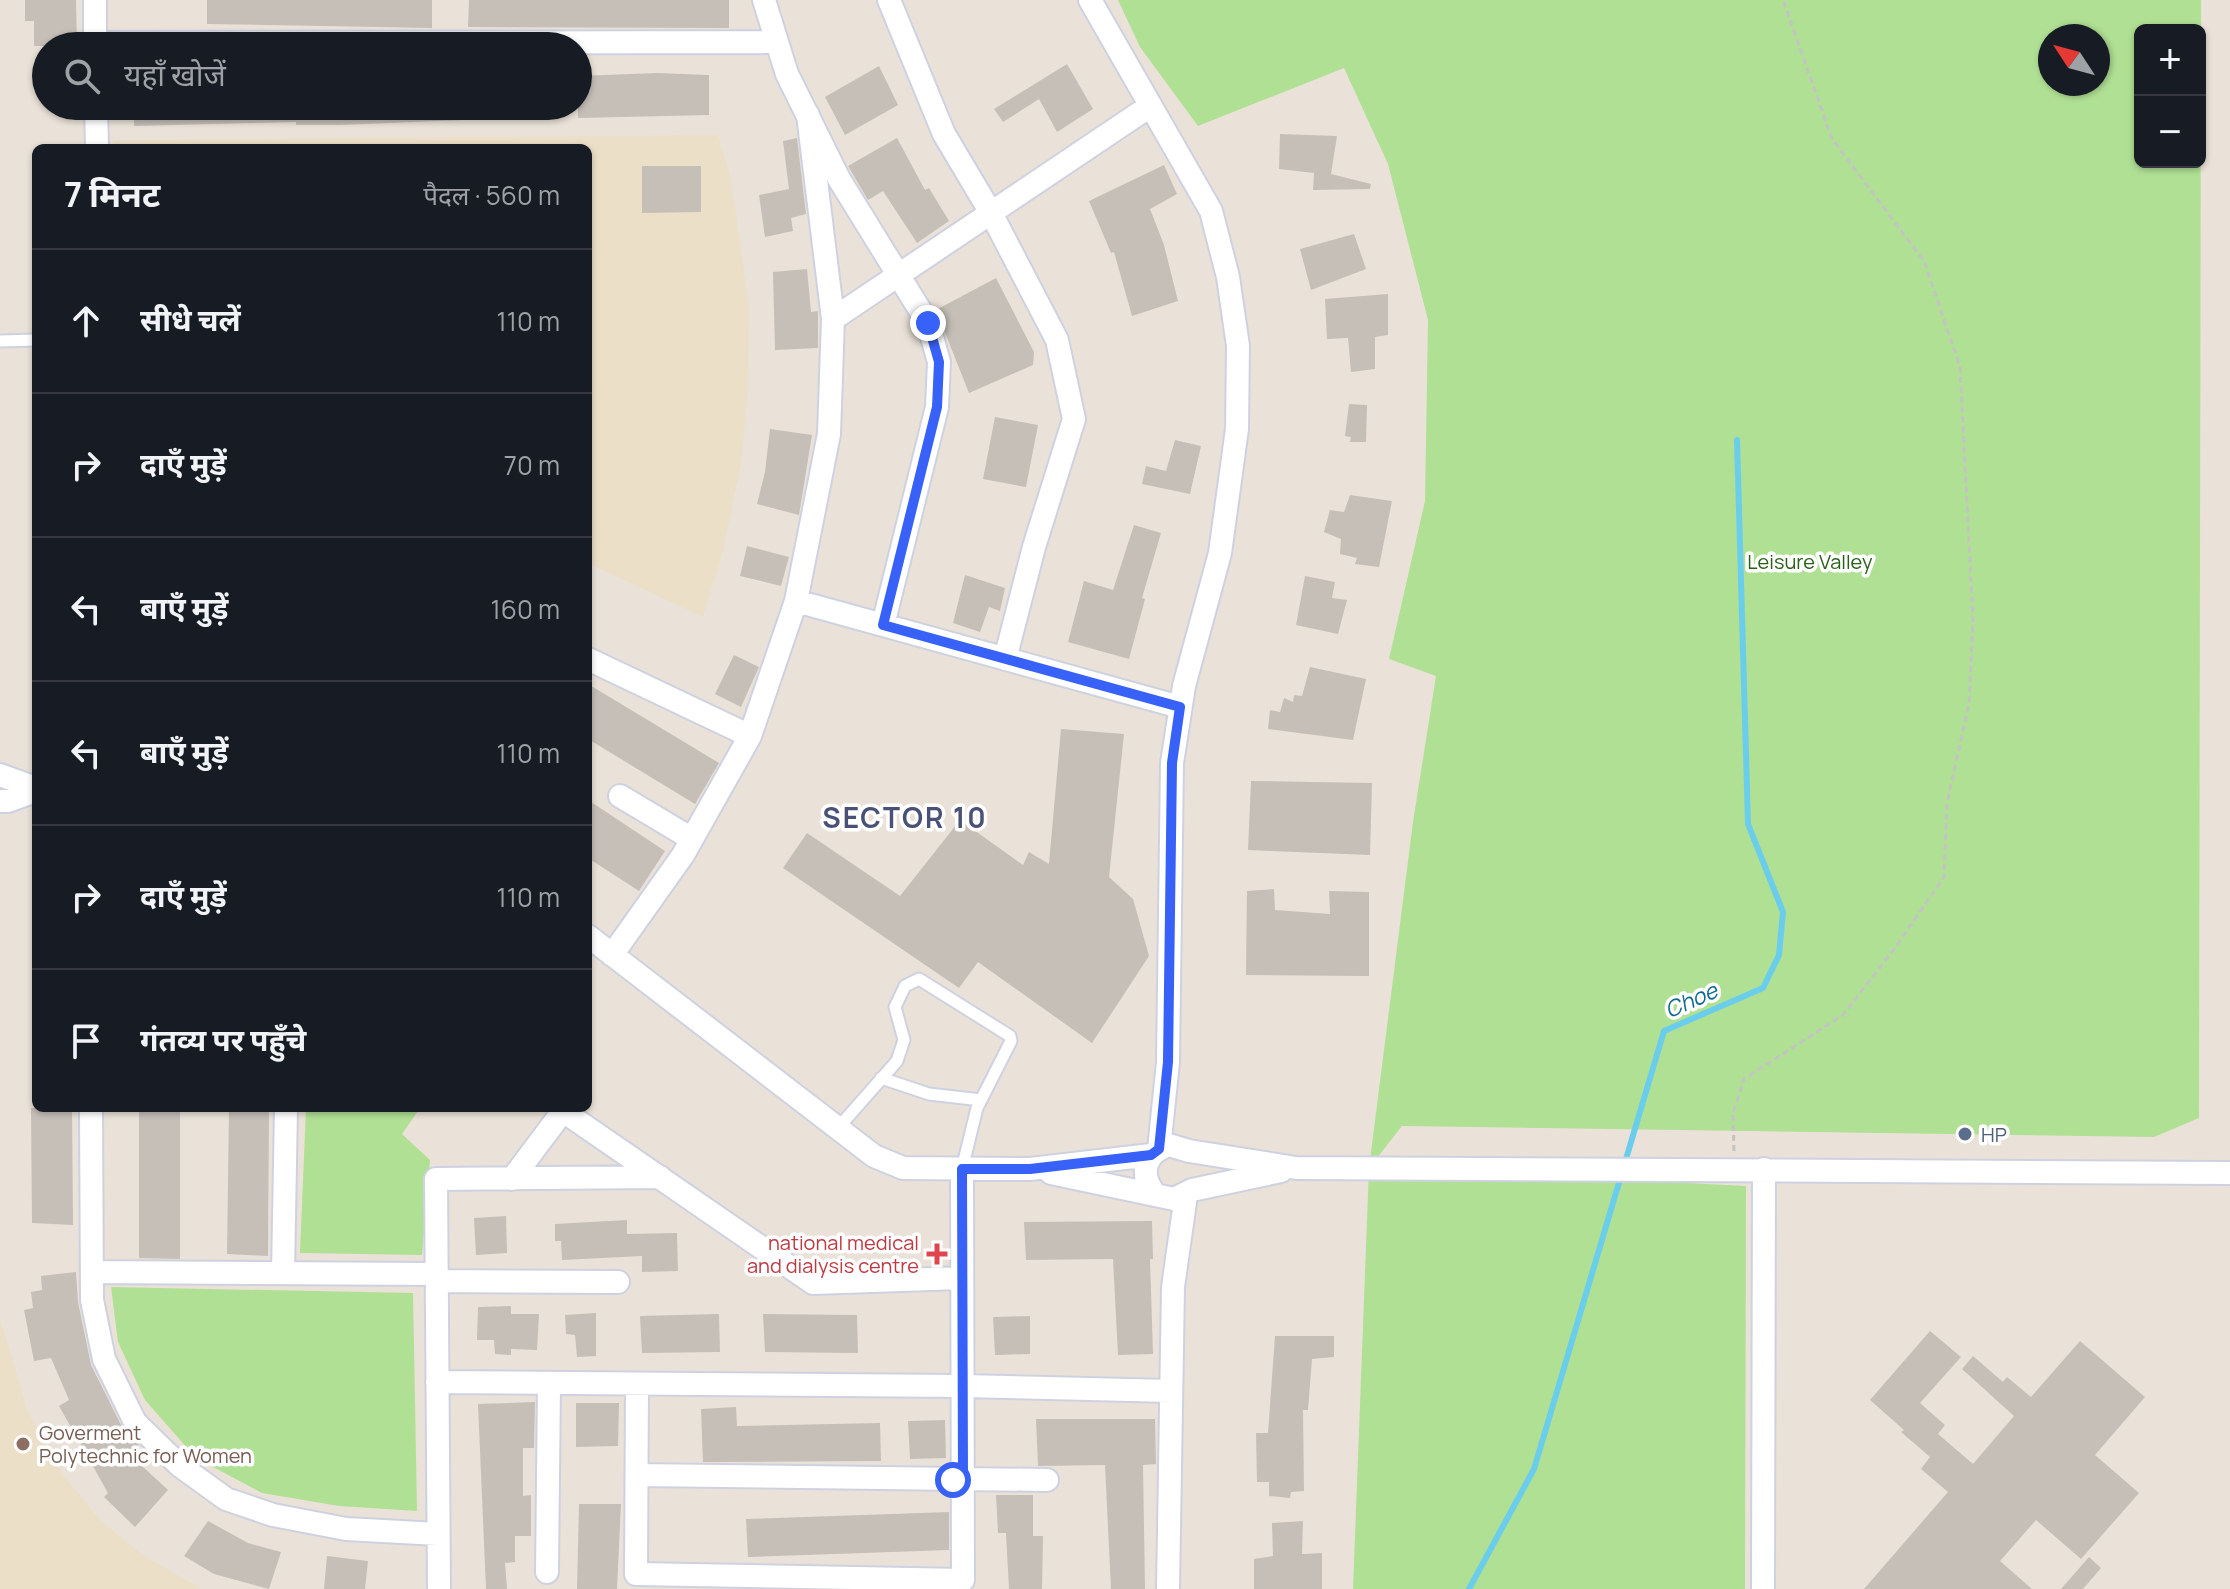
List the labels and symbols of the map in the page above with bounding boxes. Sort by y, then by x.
north arrow [2038,24,2110,96]
route end [910,305,946,341]
park label: Leisure Valley [1747,548,1873,575]
district label: SECTOR 10 [822,798,988,836]
water label: Choe [1660,975,1723,1025]
place label: HP [1981,1121,2007,1148]
marker: HP [1956,1125,1974,1143]
place label: national medical and dialysis centre [747,1229,919,1279]
marker: national medical and dialysis centre [926,1243,948,1265]
place label: Goverment Polytechnic for Women [39,1419,252,1469]
marker: Goverment Polytechnic for Women [14,1435,32,1453]
route start [935,1462,971,1498]

